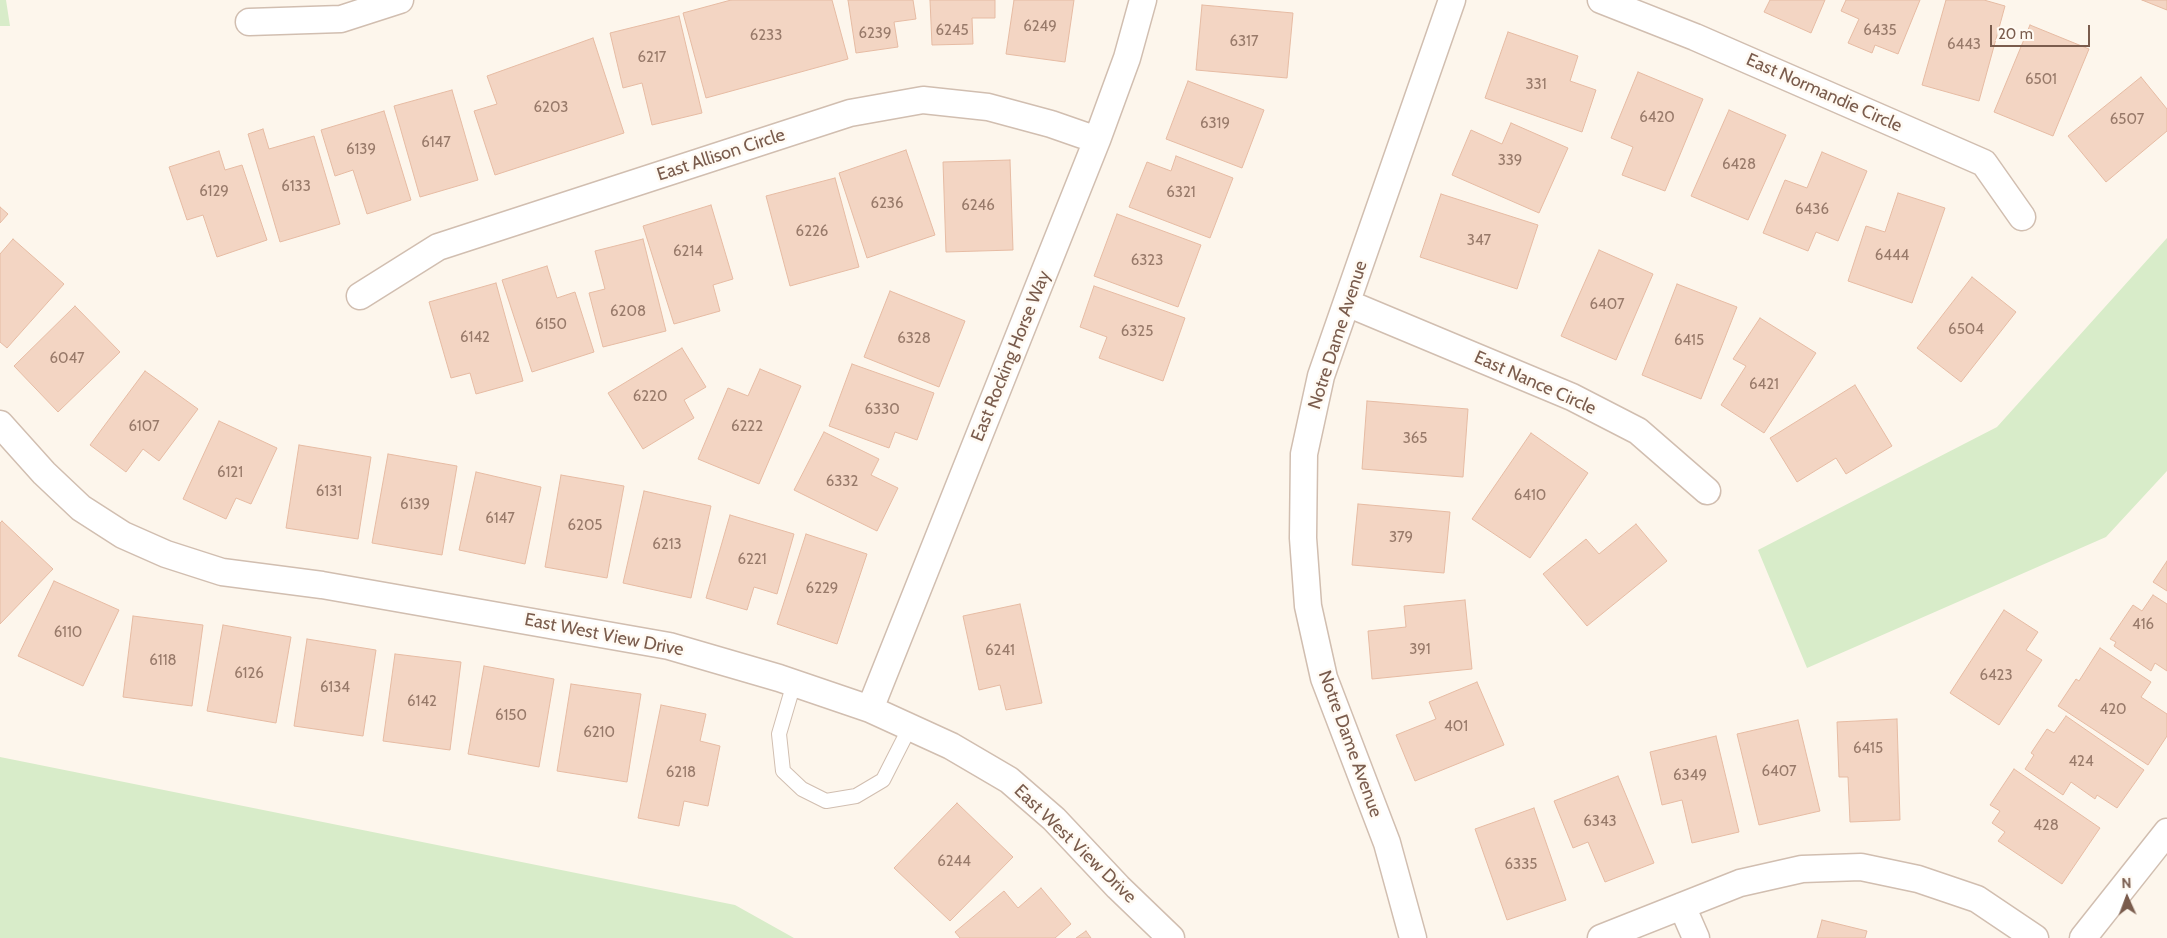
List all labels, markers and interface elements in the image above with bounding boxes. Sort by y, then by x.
scale bar [1992,15,2092,47]
house number: 6249 [1023,18,1057,36]
house number: 6245 [935,22,969,40]
house number: 6435 [1863,22,1897,40]
house number: 6239 [858,25,892,43]
text: 20 m [1998,25,2033,43]
house number: 6233 [750,27,782,45]
house number: 6317 [1229,33,1259,51]
house number: 6443 [1947,36,1981,54]
house number: 6217 [638,49,666,67]
street label: East Normandie Circle [1743,49,1905,137]
house number: 6501 [2025,71,2057,89]
house number: 331 [1525,76,1547,94]
house number: 6203 [534,99,568,117]
house number: 6420 [1639,109,1675,127]
house number: 6507 [2110,111,2144,129]
house number: 6319 [1200,115,1230,133]
street label: East Allison Circle [654,124,788,186]
house number: 6147 [421,134,451,152]
house number: 6139 [346,141,376,159]
house number: 339 [1498,152,1522,170]
house number: 6428 [1722,156,1756,174]
house number: 6133 [281,178,311,196]
house number: 6129 [199,183,229,201]
house number: 6321 [1166,184,1196,202]
house number: 6236 [870,195,904,213]
house number: 6246 [961,197,995,215]
house number: 6436 [1795,201,1829,219]
house number: 6226 [796,223,828,241]
house number: 347 [1467,232,1491,250]
house number: 6214 [673,243,703,261]
house number: 6444 [1875,247,1909,265]
house number: 6323 [1131,252,1163,270]
street label: Notre Dame Avenue [1304,258,1372,412]
street label: East Rocking Horse Way [967,268,1055,444]
house number: 6407 [1589,296,1625,314]
house number: 6208 [610,303,646,321]
house number: 6150 [535,316,567,334]
house number: 6504 [1948,321,1984,339]
house number: 6325 [1121,323,1153,341]
house number: 6142 [460,329,490,347]
house number: 6328 [897,330,931,348]
house number: 6415 [1674,332,1704,350]
street label: East Nance Circle [1471,346,1599,420]
house number: 6047 [49,350,85,368]
house number: 6421 [1749,376,1779,394]
house number: 6220 [633,388,667,406]
house number: 6330 [864,401,900,419]
house number: 6107 [128,418,160,436]
house number: 6222 [731,418,763,436]
house number: 365 [1403,430,1427,448]
house number: 6121 [217,464,243,482]
house number: 6332 [826,473,858,491]
house number: 6131 [316,483,342,501]
house number: 6410 [1514,487,1546,505]
house number: 6139 [400,496,430,514]
house number: 6147 [485,510,515,528]
house number: 6205 [568,517,602,535]
house number: 379 [1389,529,1413,547]
house number: 6213 [652,536,682,554]
house number: 6221 [737,551,767,569]
house number: 6229 [806,580,838,598]
street label: East West View Drive [523,609,685,661]
house number: 416 [2132,616,2154,634]
house number: 6110 [54,624,82,642]
house number: 391 [1409,641,1431,659]
house number: 6241 [985,642,1015,660]
house number: 6118 [149,652,177,670]
house number: 6126 [234,665,264,683]
house number: 6423 [1979,667,2013,685]
street label: Notre Dame Avenue [1313,668,1387,820]
house number: 6134 [320,679,350,697]
house number: 6142 [407,693,437,711]
house number: 420 [2100,701,2126,719]
house number: 6150 [495,707,527,725]
house number: 401 [1444,718,1468,736]
house number: 6210 [583,724,615,742]
house number: 6415 [1853,740,1883,758]
house number: 424 [2068,753,2094,771]
house number: 6407 [1761,763,1797,781]
house number: 6218 [666,764,696,782]
house number: 6349 [1673,767,1707,785]
street label: East West View Drive [1009,780,1141,908]
house number: 6343 [1583,813,1617,831]
house number: 428 [2033,817,2059,835]
house number: 6244 [937,853,971,871]
house number: 6335 [1505,856,1537,874]
north arrow [2102,873,2152,923]
text: N [2121,874,2132,892]

